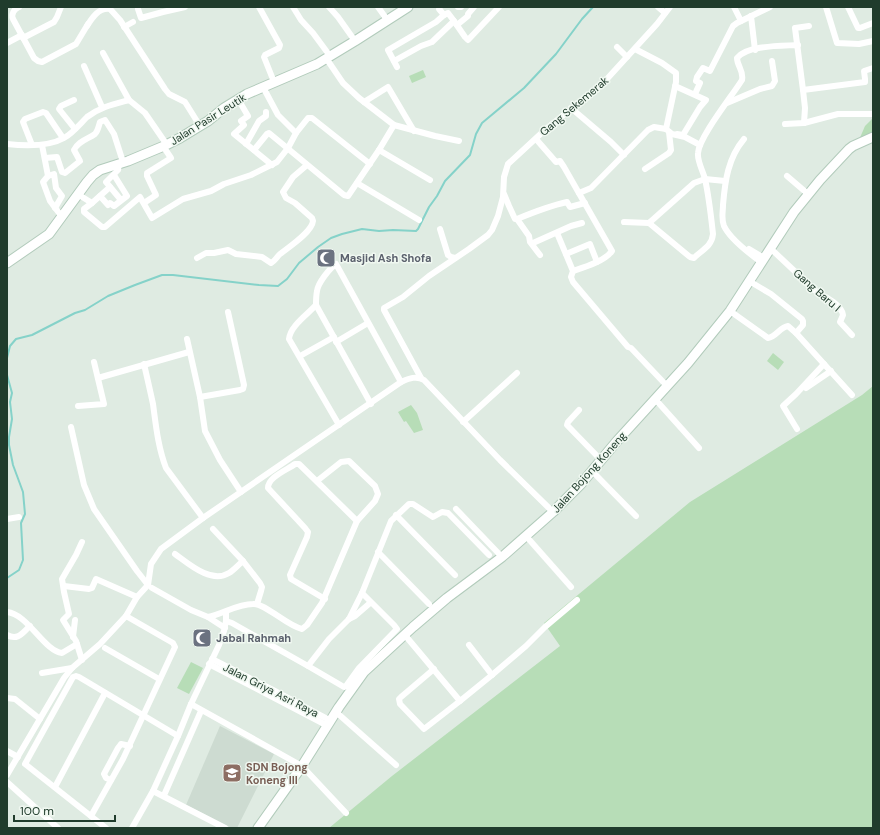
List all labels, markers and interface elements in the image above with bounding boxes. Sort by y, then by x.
street label: Gang Sekemerak [537,73,612,139]
street label: Jalan Pasir Leutik [167,90,249,148]
mosque icon: Masjid Ash Shofa [315,247,337,269]
place label: Masjid Ash Shofa [340,251,431,265]
street label: Gang Baru I [790,266,844,314]
street label: Jalan Bojong Koneng [549,428,629,516]
mosque icon: Jabal Rahmah [191,627,213,649]
place label: Jabal Rahmah [216,631,291,645]
street label: Jalan Griya Asri Raya [221,660,321,720]
place label: SDN Bojong Koneng III [246,760,308,787]
school or university icon: SDN Bojong Koneng III [221,762,243,784]
scale bar [14,797,115,823]
text: 100 m [20,803,54,819]

